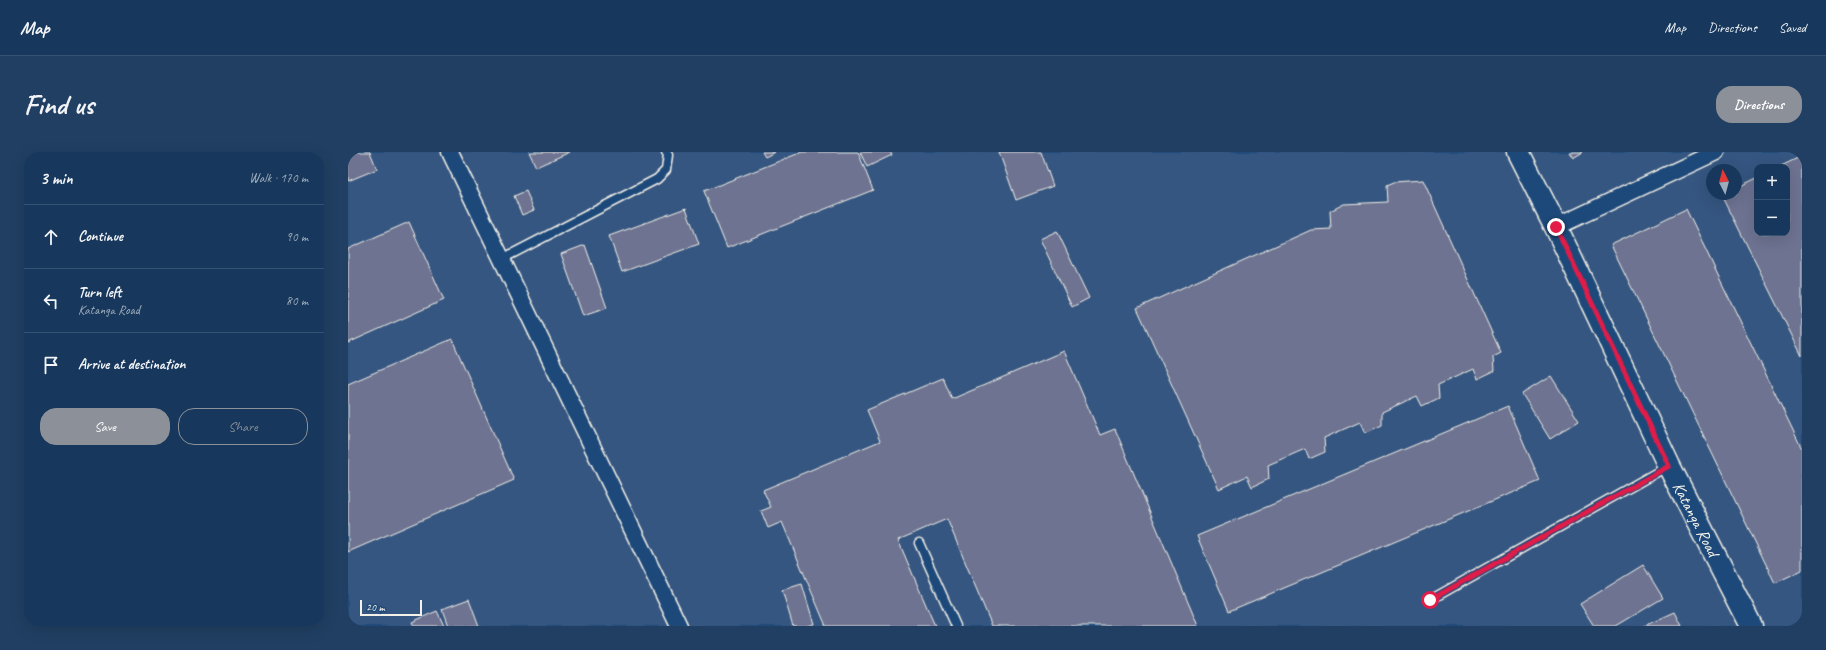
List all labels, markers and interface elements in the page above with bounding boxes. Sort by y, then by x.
text: Map [20,16,50,40]
text: Map [1665,19,1686,36]
text: Directions [1708,19,1757,36]
text: Saved [1779,19,1806,36]
button: Directions [1716,86,1802,123]
text: Find us [24,87,94,122]
north arrow [1706,164,1742,200]
map controls [1754,164,1790,236]
button: + [1754,164,1790,200]
text: 3 min [40,168,73,189]
text: Walk · 170 m [249,170,308,186]
button: − [1754,200,1790,236]
route end [1547,218,1565,236]
icon: ahead [40,226,62,248]
text: Continue [78,227,123,246]
text: 90 m [286,229,308,245]
text: Turn left [78,283,121,302]
icon: left [40,290,62,312]
text: 80 m [286,293,308,309]
text: Katanga Road [78,302,140,318]
icon: arrive [40,354,62,376]
text: Arrive at destination [78,355,185,374]
button: Save [40,408,170,445]
button: Share [178,408,308,445]
street label: Katanga Road [1668,478,1725,562]
route start [1421,591,1439,609]
scale bar [360,598,422,617]
text: 20 m [366,600,385,614]

